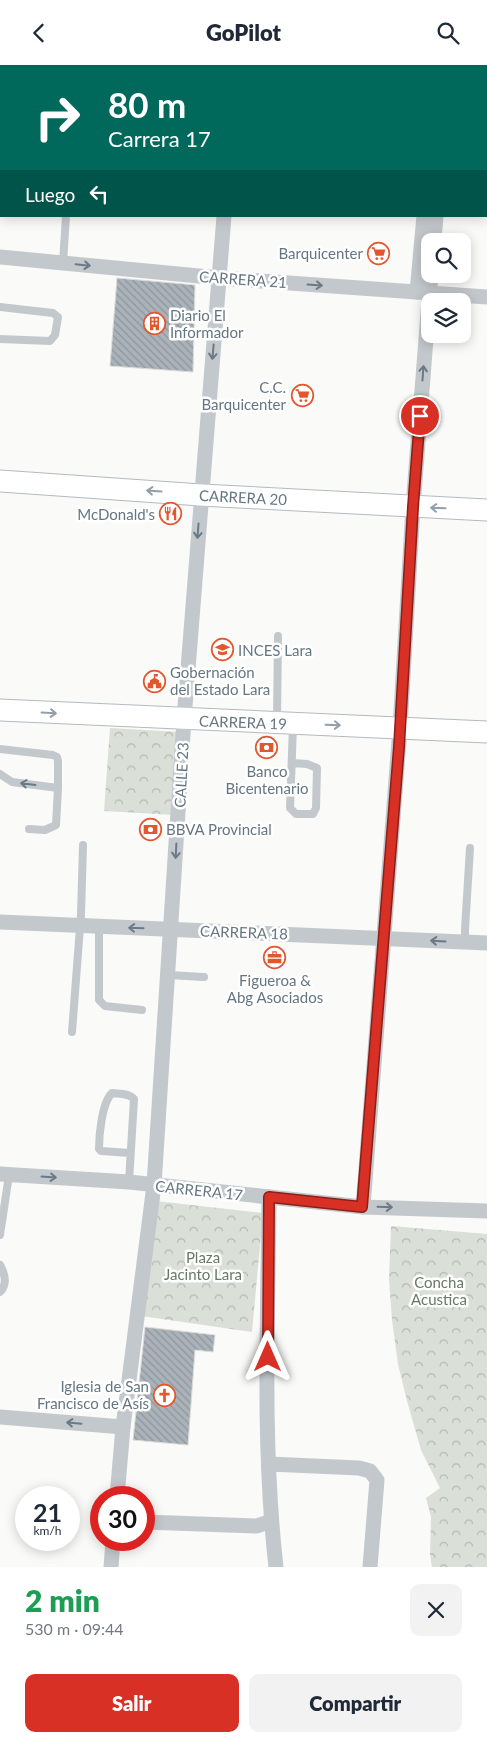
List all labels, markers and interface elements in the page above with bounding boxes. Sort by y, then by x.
icon: back [25,19,53,47]
text: GoPilot [206,19,281,46]
icon: search [434,19,462,47]
text: 80 m [108,83,186,125]
icon: right [25,85,90,150]
text: Carrera 17 [108,125,211,152]
icon: left [85,180,113,208]
text: Luego [25,183,75,206]
map controls [421,233,471,343]
button: search [421,233,471,283]
supermarket icon: Barquicenter [367,241,391,265]
place label: Barquicenter [279,244,364,262]
one-way arrow [75,260,91,270]
street label: CARRERA 21 [199,267,287,291]
one-way arrow [307,280,323,289]
button: layers [421,293,471,343]
place label: Diario El Informador [170,306,244,341]
building icon: Diario El Informador [142,312,166,336]
one-way arrow [209,344,218,360]
one-way arrow [419,365,428,381]
place label: C.C. Barquicenter [202,378,287,413]
supermarket icon: C.C. Barquicenter [290,384,314,408]
pin [399,395,441,437]
icon: arrive [406,402,434,430]
street label: CARRERA 20 [199,486,288,508]
one-way arrow [146,487,162,496]
restaurant icon: McDonald's [159,502,183,526]
one-way arrow [431,503,447,513]
place label: McDonald's [77,505,155,523]
one-way arrow [193,523,202,539]
school or university icon: INCES Lara [210,638,234,662]
place label: INCES Lara [238,641,312,659]
place label: Gobernación del Estado Lara [170,663,270,698]
public building icon: Gobernación del Estado Lara [142,669,166,693]
one-way arrow [40,708,56,717]
street label: CARRERA 19 [199,711,287,733]
one-way arrow [325,721,341,730]
bank icon: Banco Bicentenario [255,736,279,760]
street label: CALLE 23 [170,742,192,808]
place label: Banco Bicentenario [225,762,309,797]
one-way arrow [20,779,36,789]
bank icon: BBVA Provincial [138,817,162,841]
place label: BBVA Provincial [166,820,272,838]
one-way arrow [172,842,181,858]
street label: CARRERA 18 [200,921,288,943]
one-way arrow [128,923,144,933]
one-way arrow [431,936,447,945]
office icon: Figueroa & Abg Asociados [263,945,287,969]
place label: Figueroa & Abg Asociados [227,971,323,1006]
one-way arrow [40,1173,56,1182]
street label: CARRERA 17 [154,1176,244,1204]
one-way arrow [376,1203,392,1212]
park label: Plaza Jacinto Lara [164,1248,242,1283]
park label: Concha Acustica [411,1273,467,1308]
position arrow [241,1330,293,1382]
place label: Iglesia de San Francisco de Asís [37,1377,149,1412]
church icon: Iglesia de San Francisco de Asís [153,1383,177,1407]
one-way arrow [66,1418,82,1428]
speed limit sign: 30 [90,1486,155,1551]
text: 21 [33,1497,62,1527]
text: km/h [33,1523,62,1538]
text: 2 min [25,1582,100,1618]
button: close [410,1584,462,1636]
text: 530 m · 09:44 [25,1619,124,1638]
button: Salir [25,1674,239,1732]
button: Compartir [249,1674,462,1732]

